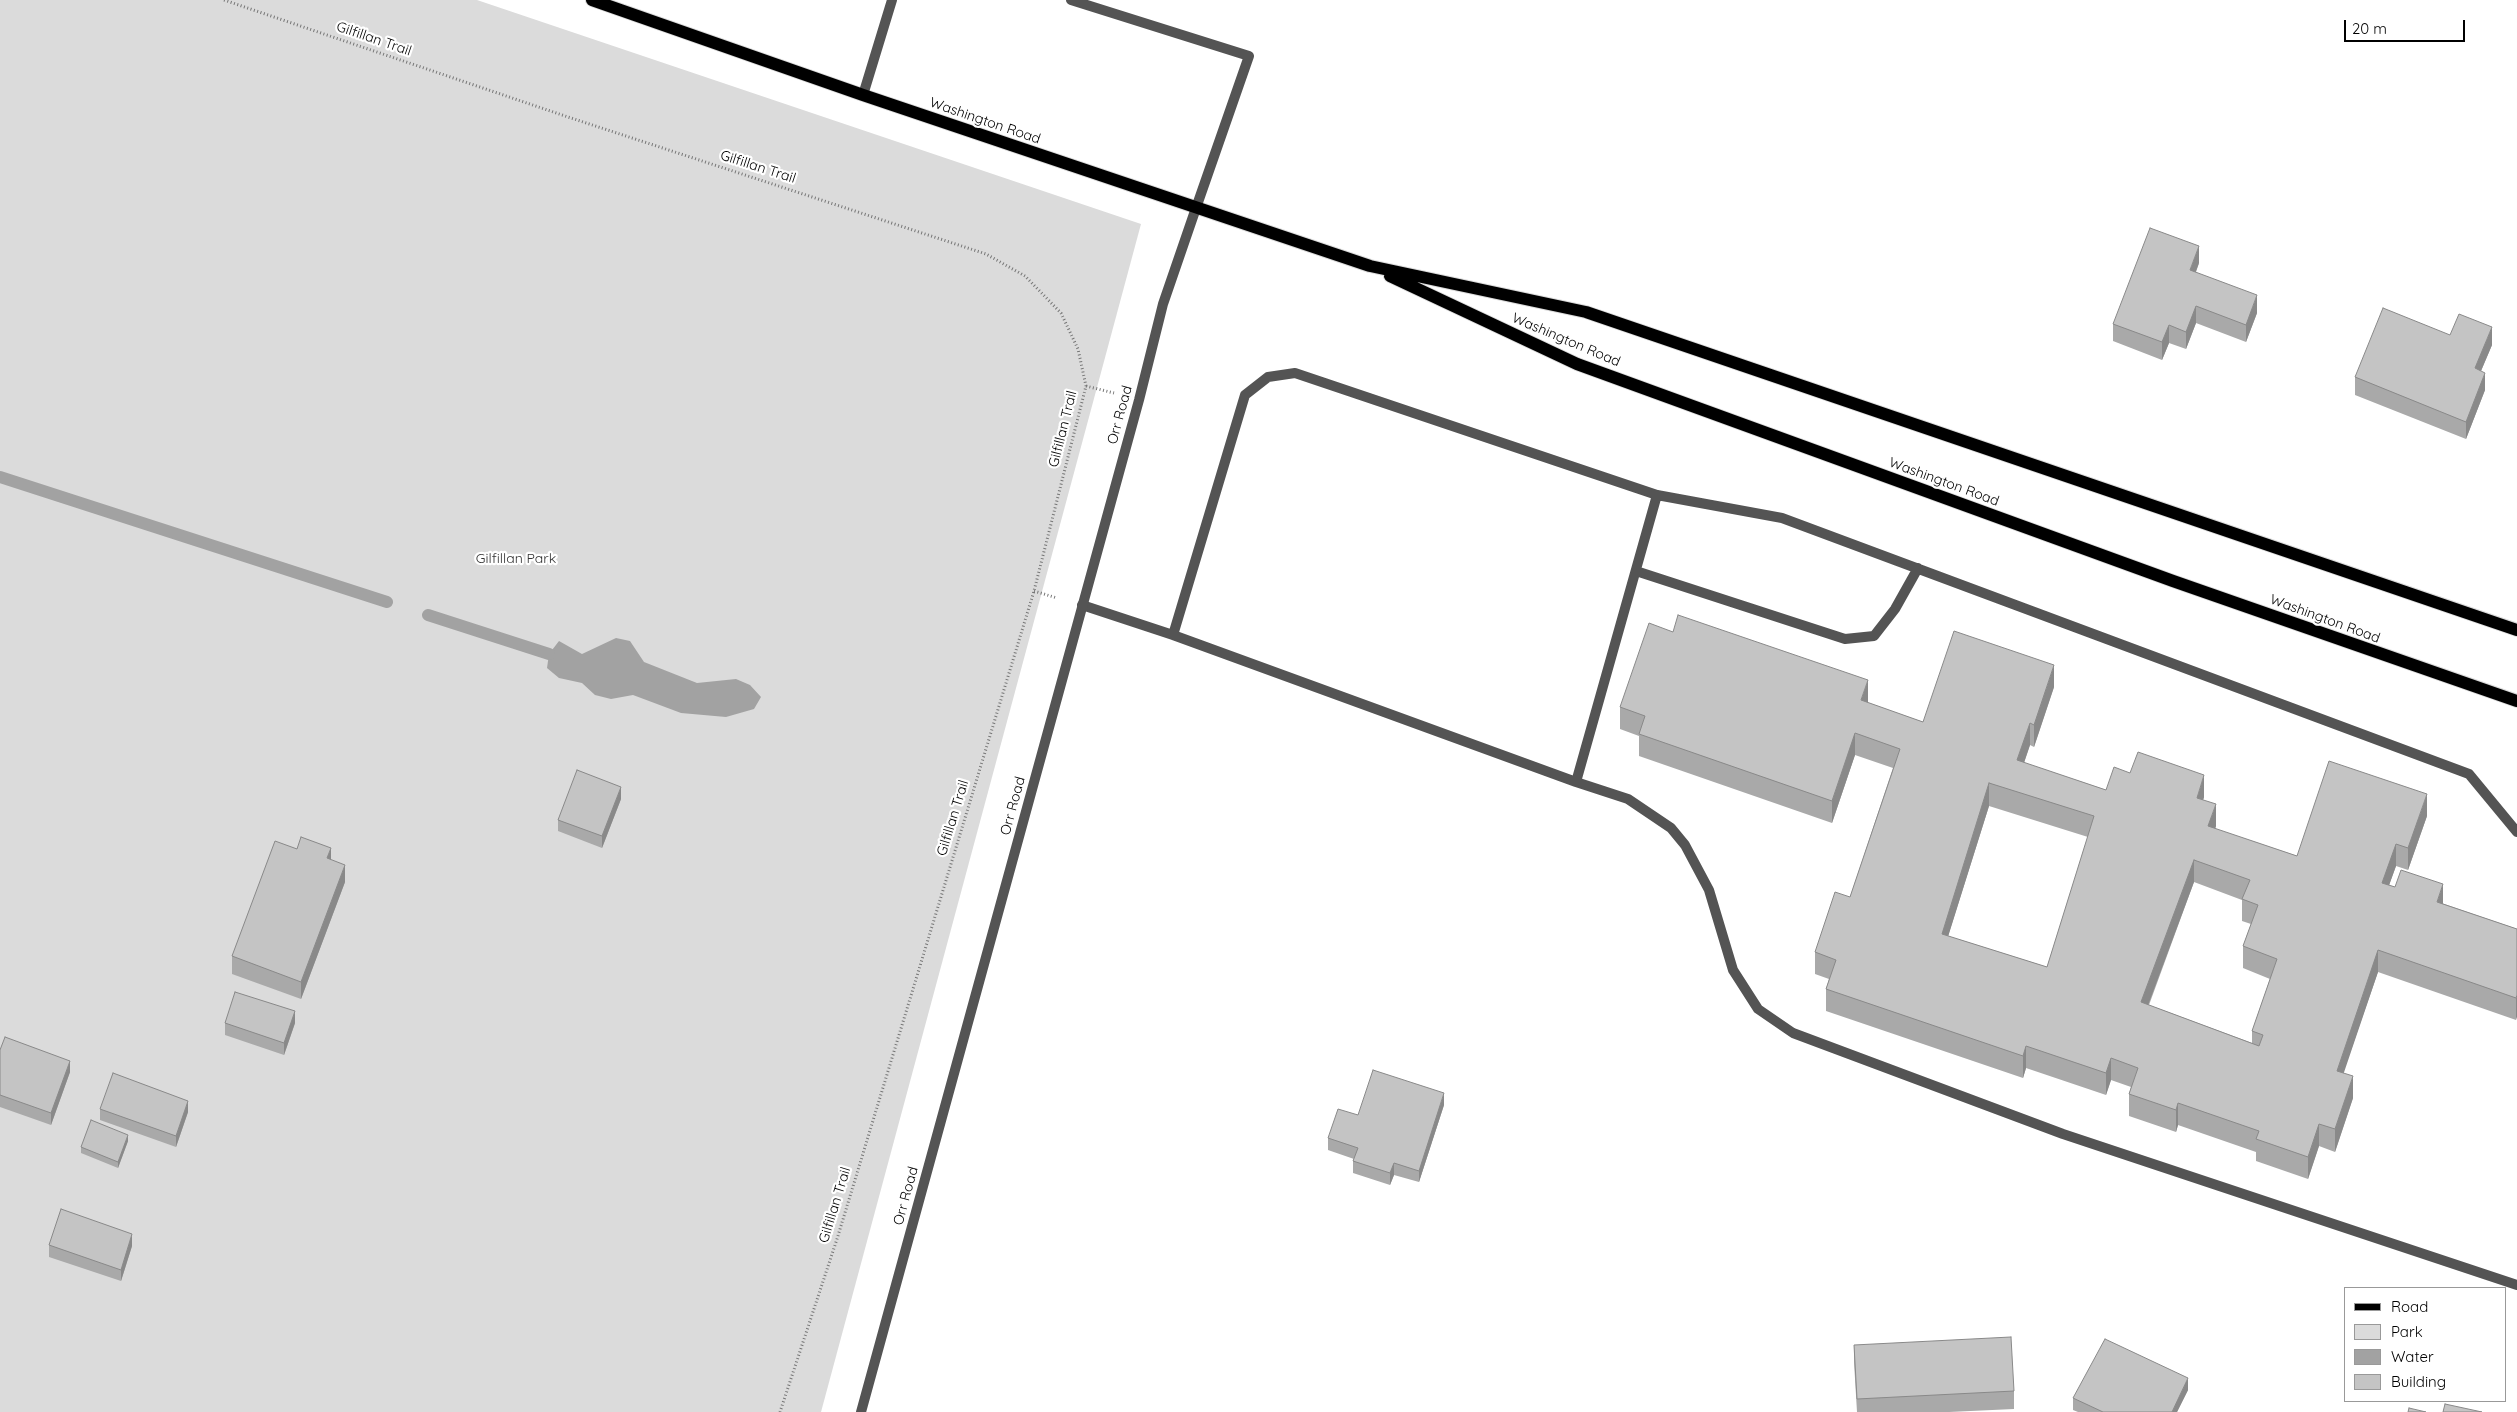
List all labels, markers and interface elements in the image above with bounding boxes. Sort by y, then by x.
scale bar [2347,10,2468,42]
street label: Gilfillan Trail [334,18,414,60]
text: 20 m [2352,19,2387,38]
street label: Washington Road [927,94,1043,148]
street label: Gilfillan Trail [718,147,798,187]
street label: Washington Road [1509,310,1623,370]
street label: Orr Road [1104,384,1136,446]
street label: Gilfillan Trail [1045,389,1081,469]
street label: Washington Road [1887,454,2001,510]
park label: Gilfillan Park [476,551,556,567]
street label: Washington Road [2268,591,2382,647]
street label: Orr Road [997,775,1029,837]
street label: Gilfillan Trail [934,778,972,858]
street label: Gilfillan Trail [816,1165,854,1245]
street label: Orr Road [890,1165,922,1227]
legend [2344,1287,2507,1402]
text: Road [2391,1297,2428,1316]
text: Park [2391,1322,2423,1341]
text: Water [2391,1347,2434,1366]
text: Building [2391,1372,2446,1391]

